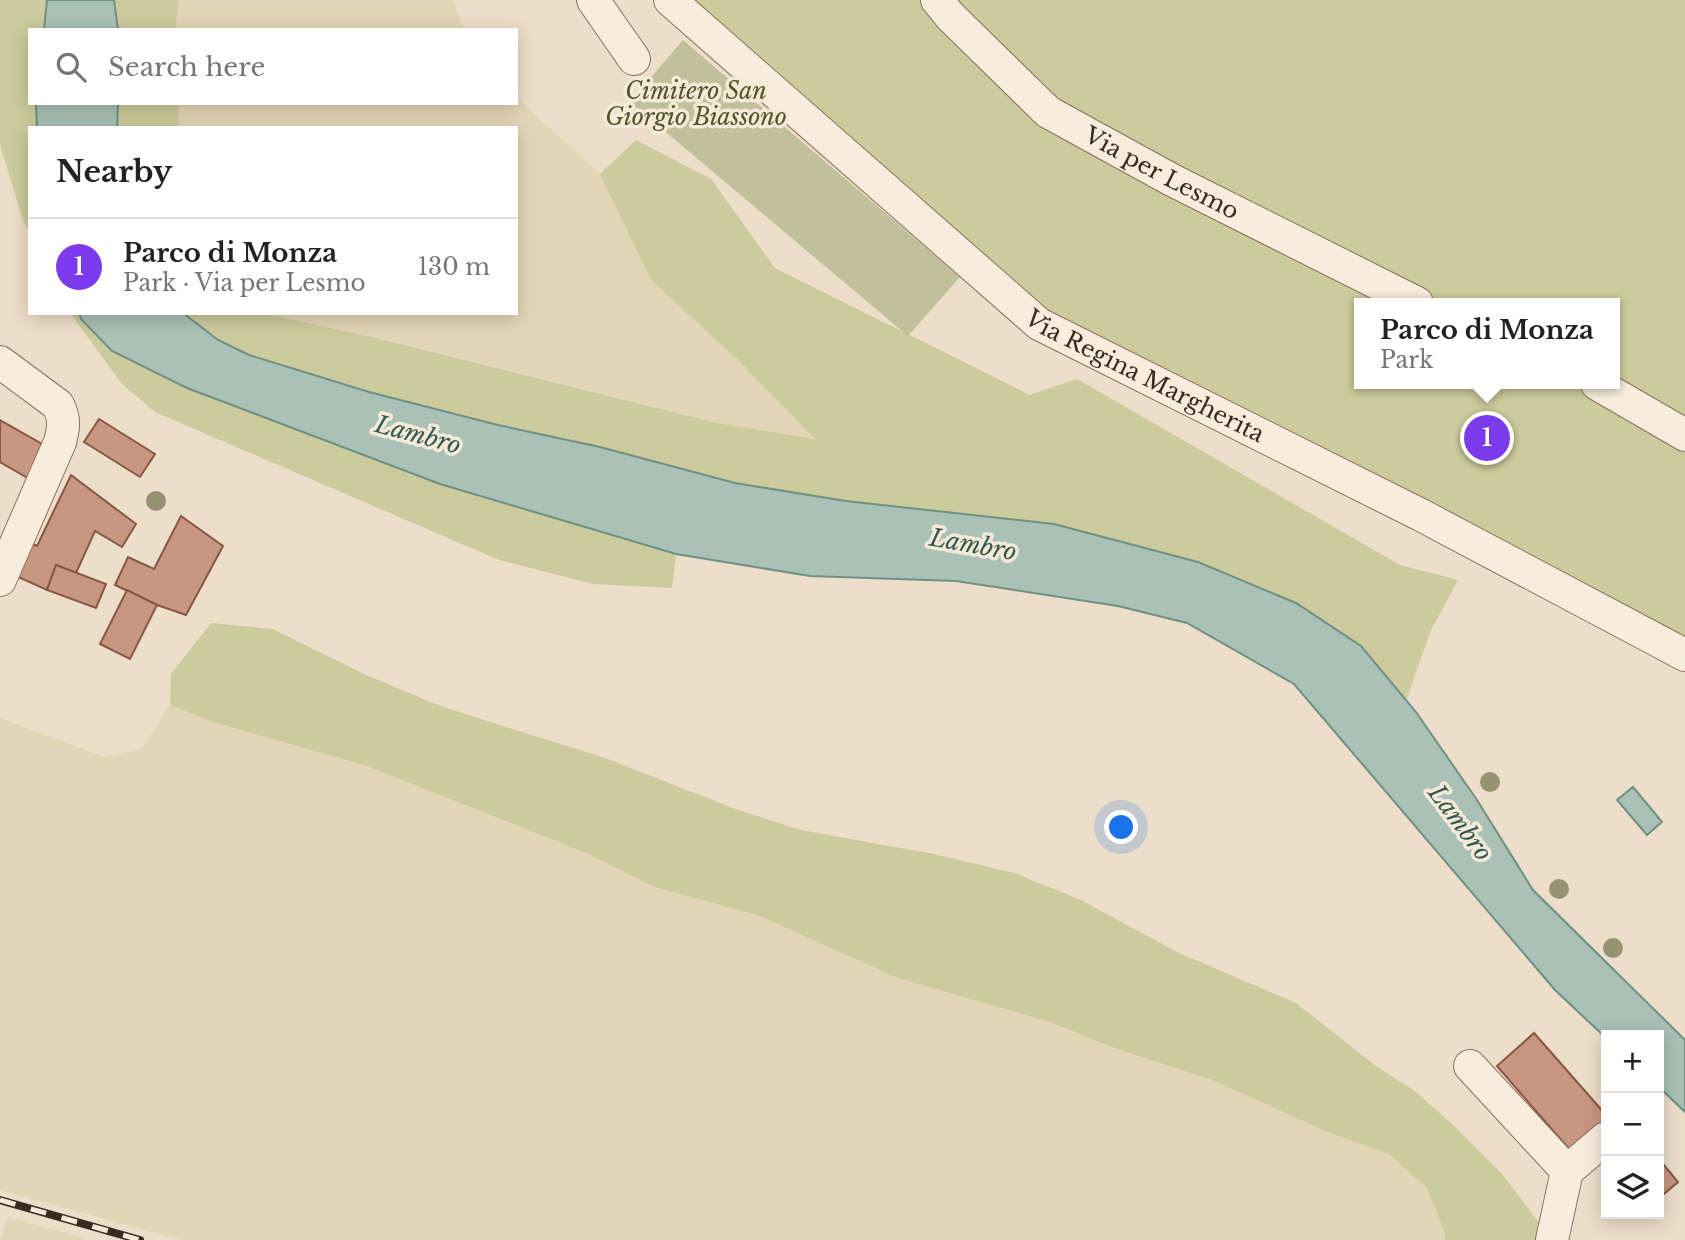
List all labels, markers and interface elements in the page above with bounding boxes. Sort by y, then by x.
search box [28,28,518,105]
icon: search [52,48,90,86]
text: Search here [108,51,265,83]
park label: Cimitero San Giorgio Biassono [605,77,787,131]
street label: Via per Lesmo [1079,120,1244,225]
text: Nearby [56,153,172,190]
text: Parco di Monza [123,237,337,269]
text: 1 [74,253,84,281]
text: 130 m [418,253,490,281]
text: Park · Via per Lesmo [123,269,366,297]
popup [1354,298,1620,389]
street label: Via Regina Margherita [1018,303,1269,449]
text: Parco di Monza [1380,314,1594,346]
text: Park [1380,346,1433,374]
water label: Lambro [371,409,464,460]
pin: 1 [1464,412,1510,464]
water label: Lambro [926,522,1019,566]
water label: Lambro [1422,778,1498,866]
your location [1104,810,1138,844]
map controls [1601,1030,1664,1219]
button: + [1601,1030,1664,1093]
button: − [1601,1093,1664,1156]
button: layers [1601,1156,1664,1219]

